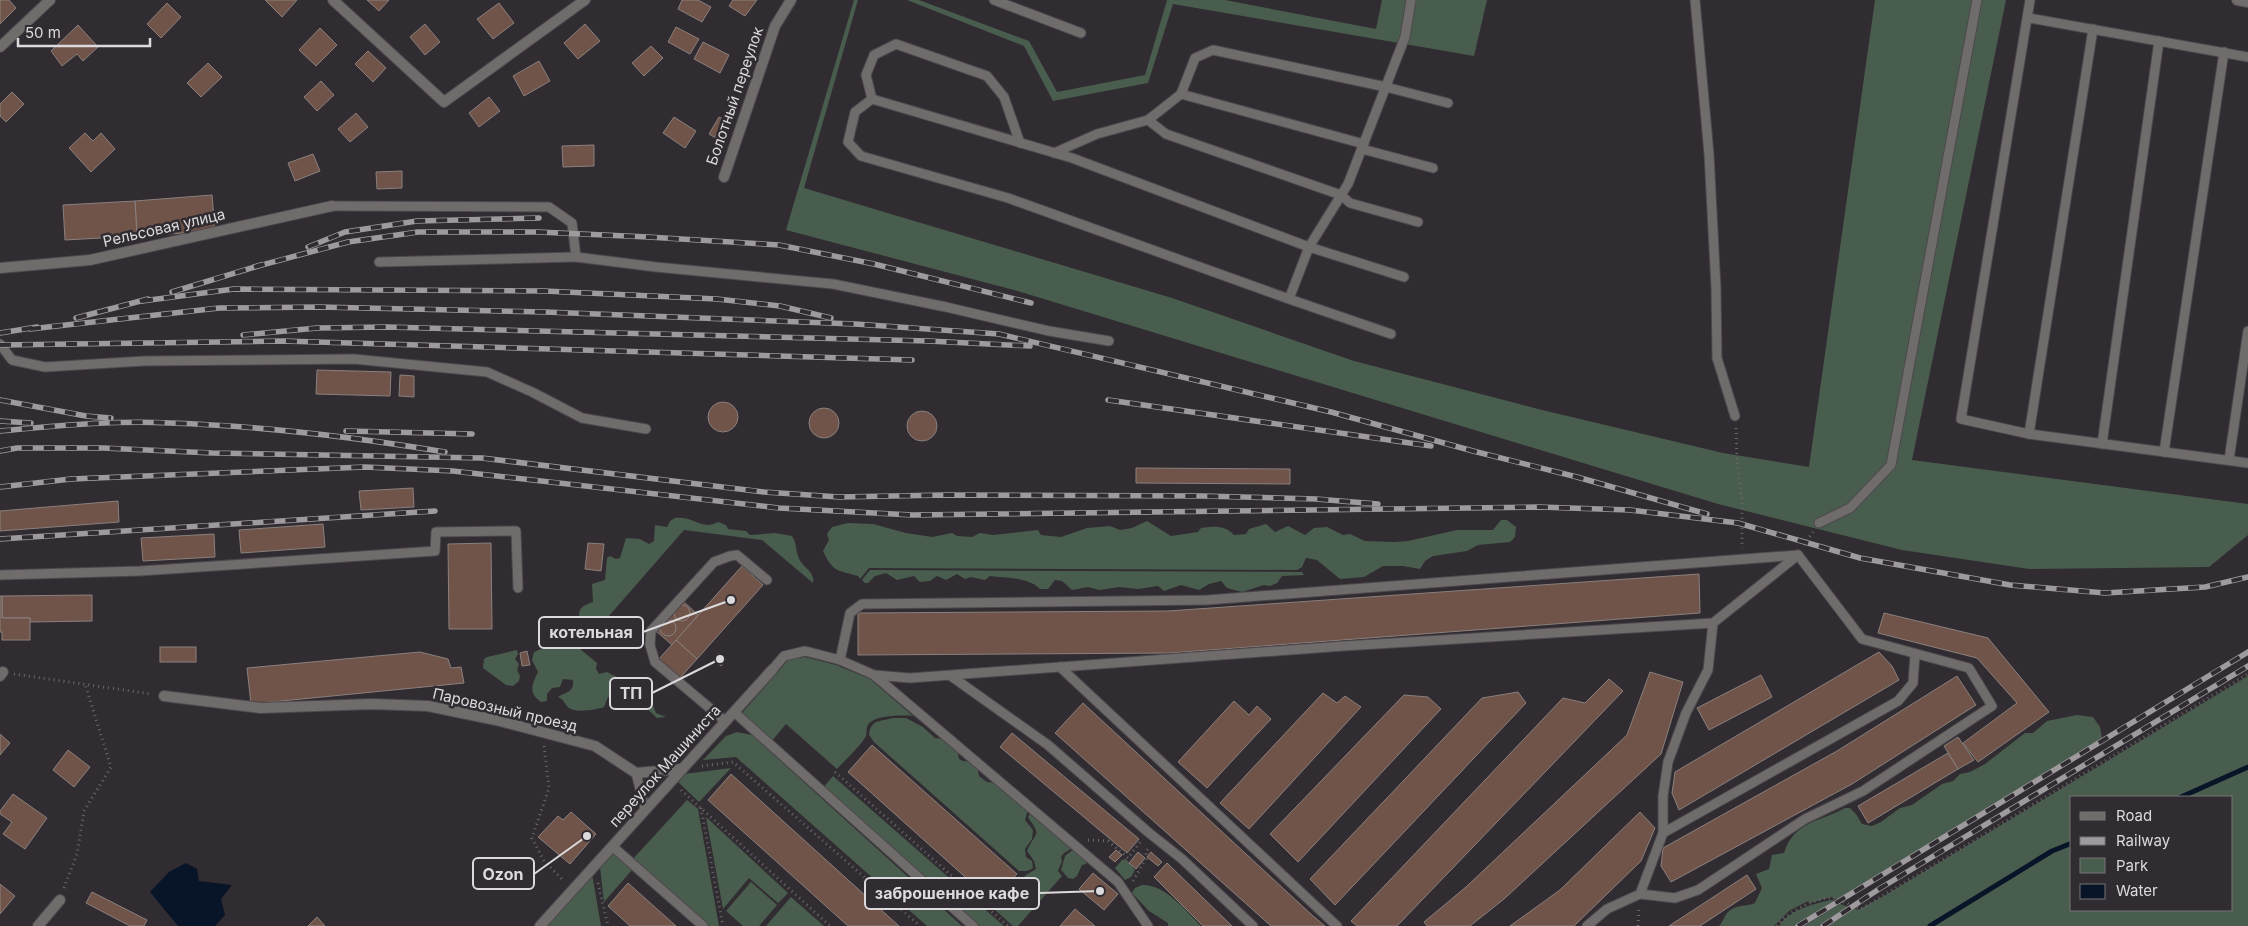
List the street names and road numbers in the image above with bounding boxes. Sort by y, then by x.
street label: Болотный переулок [702,24,767,168]
street label: Рельсовая улица [101,204,227,251]
street label: Паровозный проезд [431,684,579,735]
street label: переулок Машиниста [605,701,724,831]

